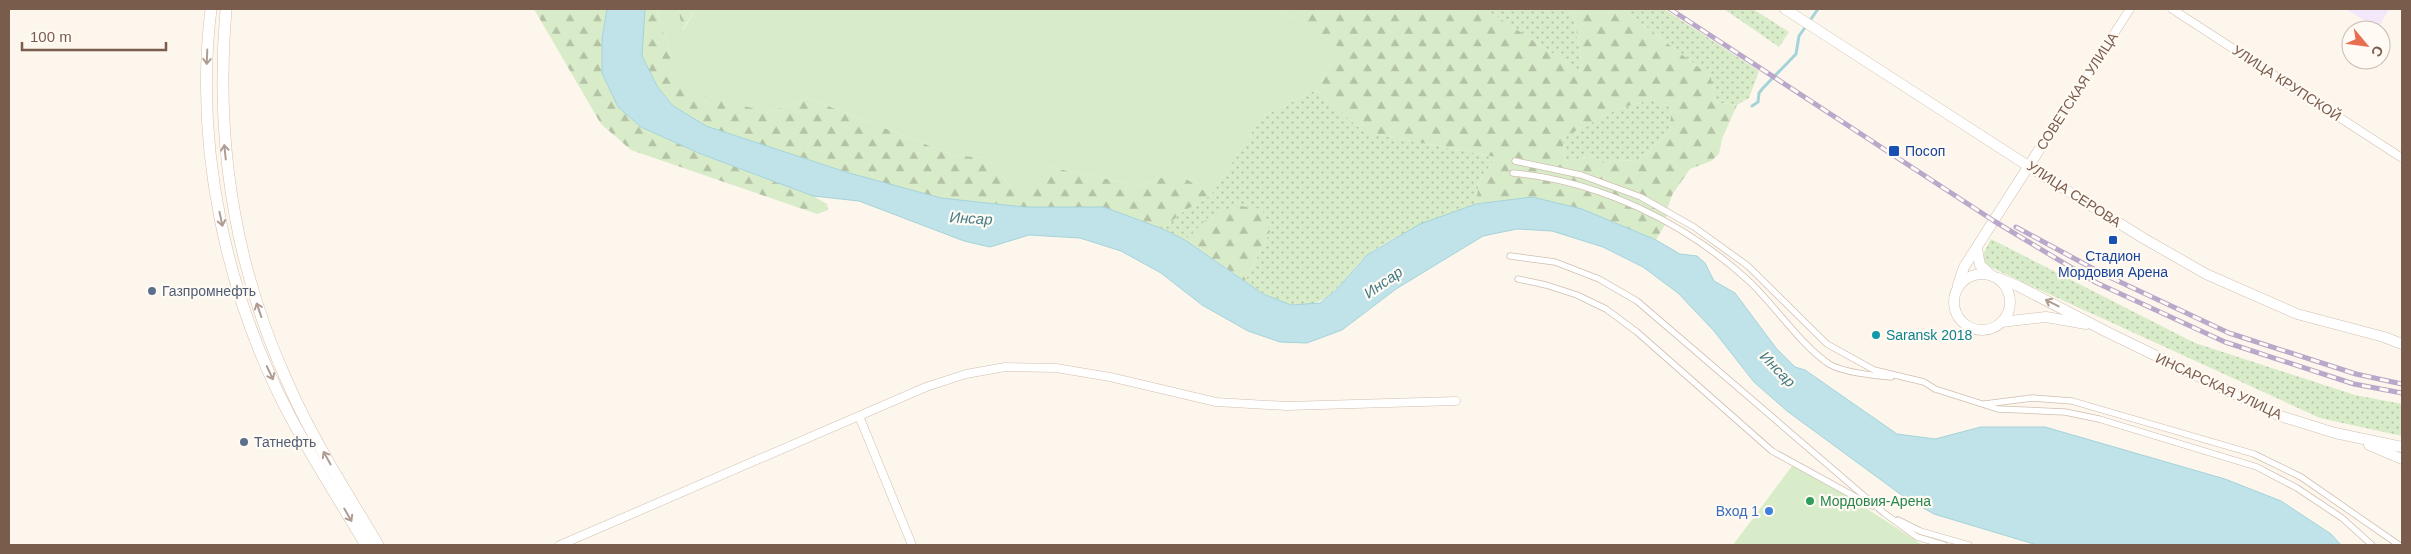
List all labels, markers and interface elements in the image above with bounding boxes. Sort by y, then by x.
scale bar [22,20,166,52]
north arrow [2341,20,2391,70]
text: 100 m [30,28,72,45]
street label: СОВЕТСКАЯ УЛИЦА [2033,29,2121,153]
street label: УЛИЦА КРУПСКОЙ [2230,41,2345,124]
text: С [2368,43,2387,60]
one-way arrow [203,49,212,65]
place label: Посоп [1905,143,1945,159]
one-way arrow [220,144,230,160]
marker: Посоп [1887,144,1901,158]
street label: УЛИЦА СЕРОВА [2024,158,2125,231]
water label: Инсар [949,208,993,228]
one-way arrow [217,210,226,226]
marker: Стадион Мордовия Арена [2107,234,2119,246]
place label: Стадион Мордовия Арена [2058,248,2168,280]
water label: Инсар [1360,263,1406,301]
place label: Газпромнефть [162,283,256,299]
marker: Газпромнефть [146,285,158,297]
one-way arrow [2045,297,2060,307]
one-way arrow [254,303,263,319]
place label: Saransk 2018 [1886,327,1973,343]
marker: Saransk 2018 [1870,329,1882,341]
water label: Инсар [1757,348,1799,390]
street label: ИНСАРСКАЯ УЛИЦА [2153,350,2285,423]
one-way arrow [266,365,275,380]
place label: Татнефть [254,434,316,450]
marker: Татнефть [238,436,250,448]
one-way arrow [322,450,332,465]
place label: Мордовия-Арена [1820,493,1931,509]
marker: Мордовия-Арена [1804,495,1816,507]
place label: Вход 1 [1716,503,1759,519]
marker: Вход 1 [1763,505,1775,517]
one-way arrow [344,508,354,522]

